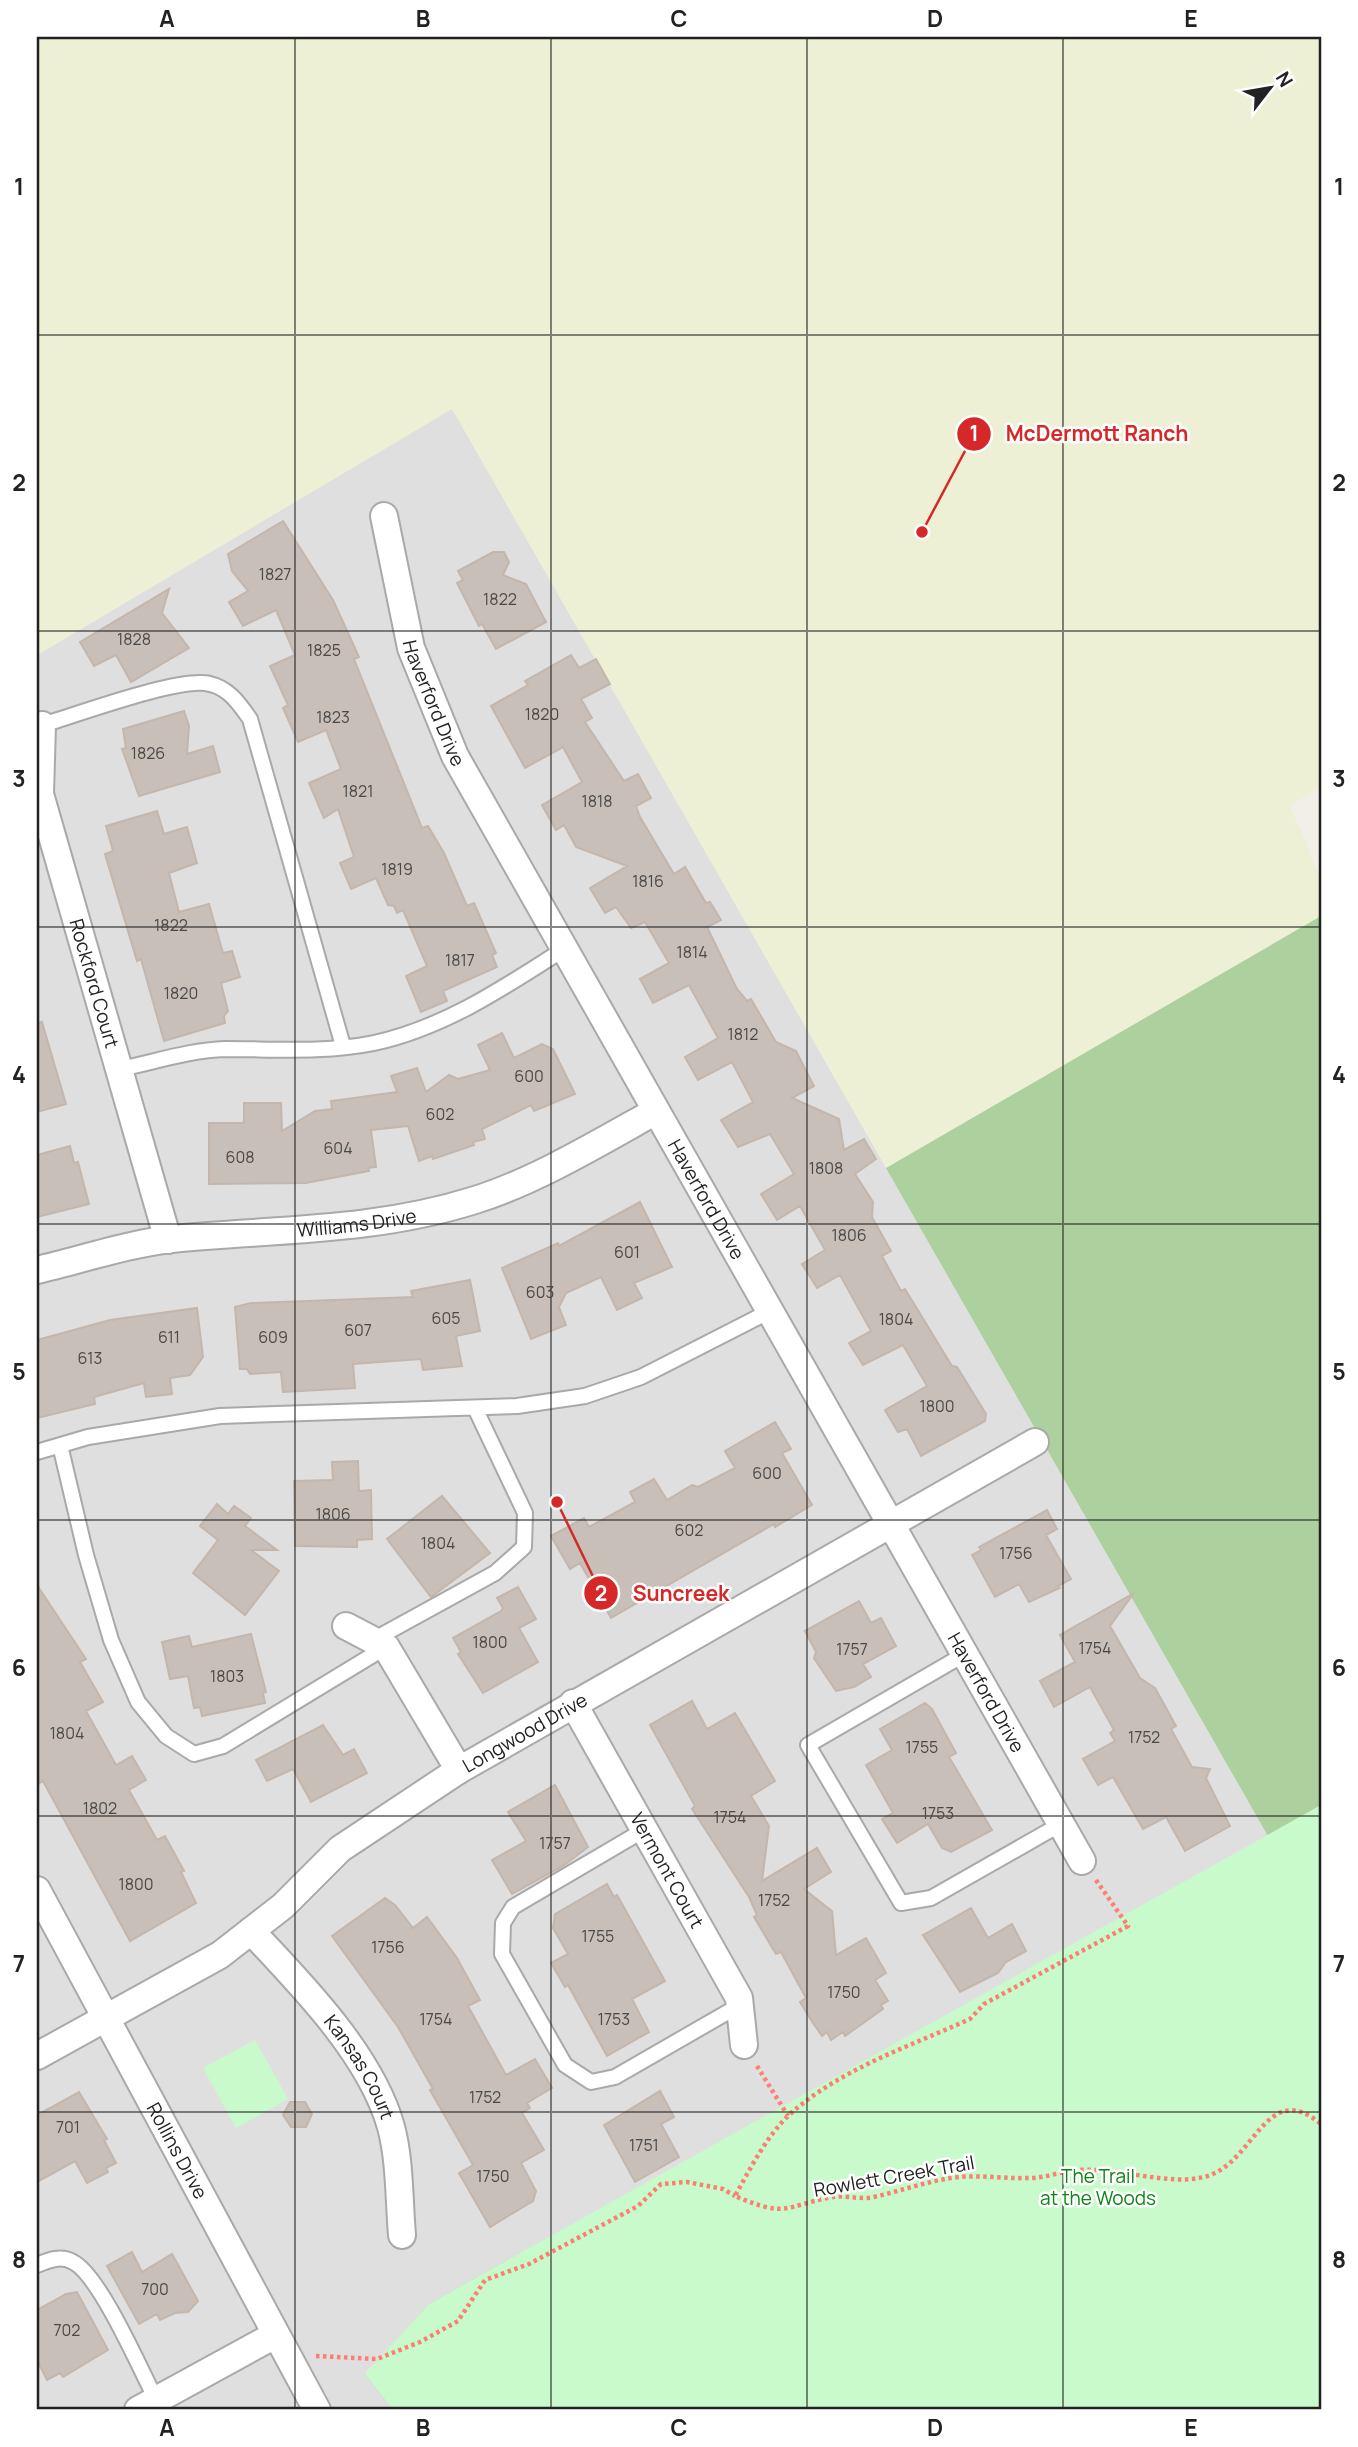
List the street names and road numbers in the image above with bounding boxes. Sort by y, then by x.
street label: Haverford Drive [397,638,471,771]
street label: Rockford Court [63,916,125,1051]
street label: Haverford Drive [662,1134,751,1264]
street label: Williams Drive [296,1202,418,1243]
street label: Haverford Drive [942,1628,1031,1757]
street label: Longwood Drive [458,1687,592,1778]
street label: Vermont Court [624,1808,710,1933]
street label: Kansas Court [318,2009,401,2123]
street label: Rollins Drive [141,2098,214,2203]
street label: Rowlett Creek Trail [812,2149,976,2203]

